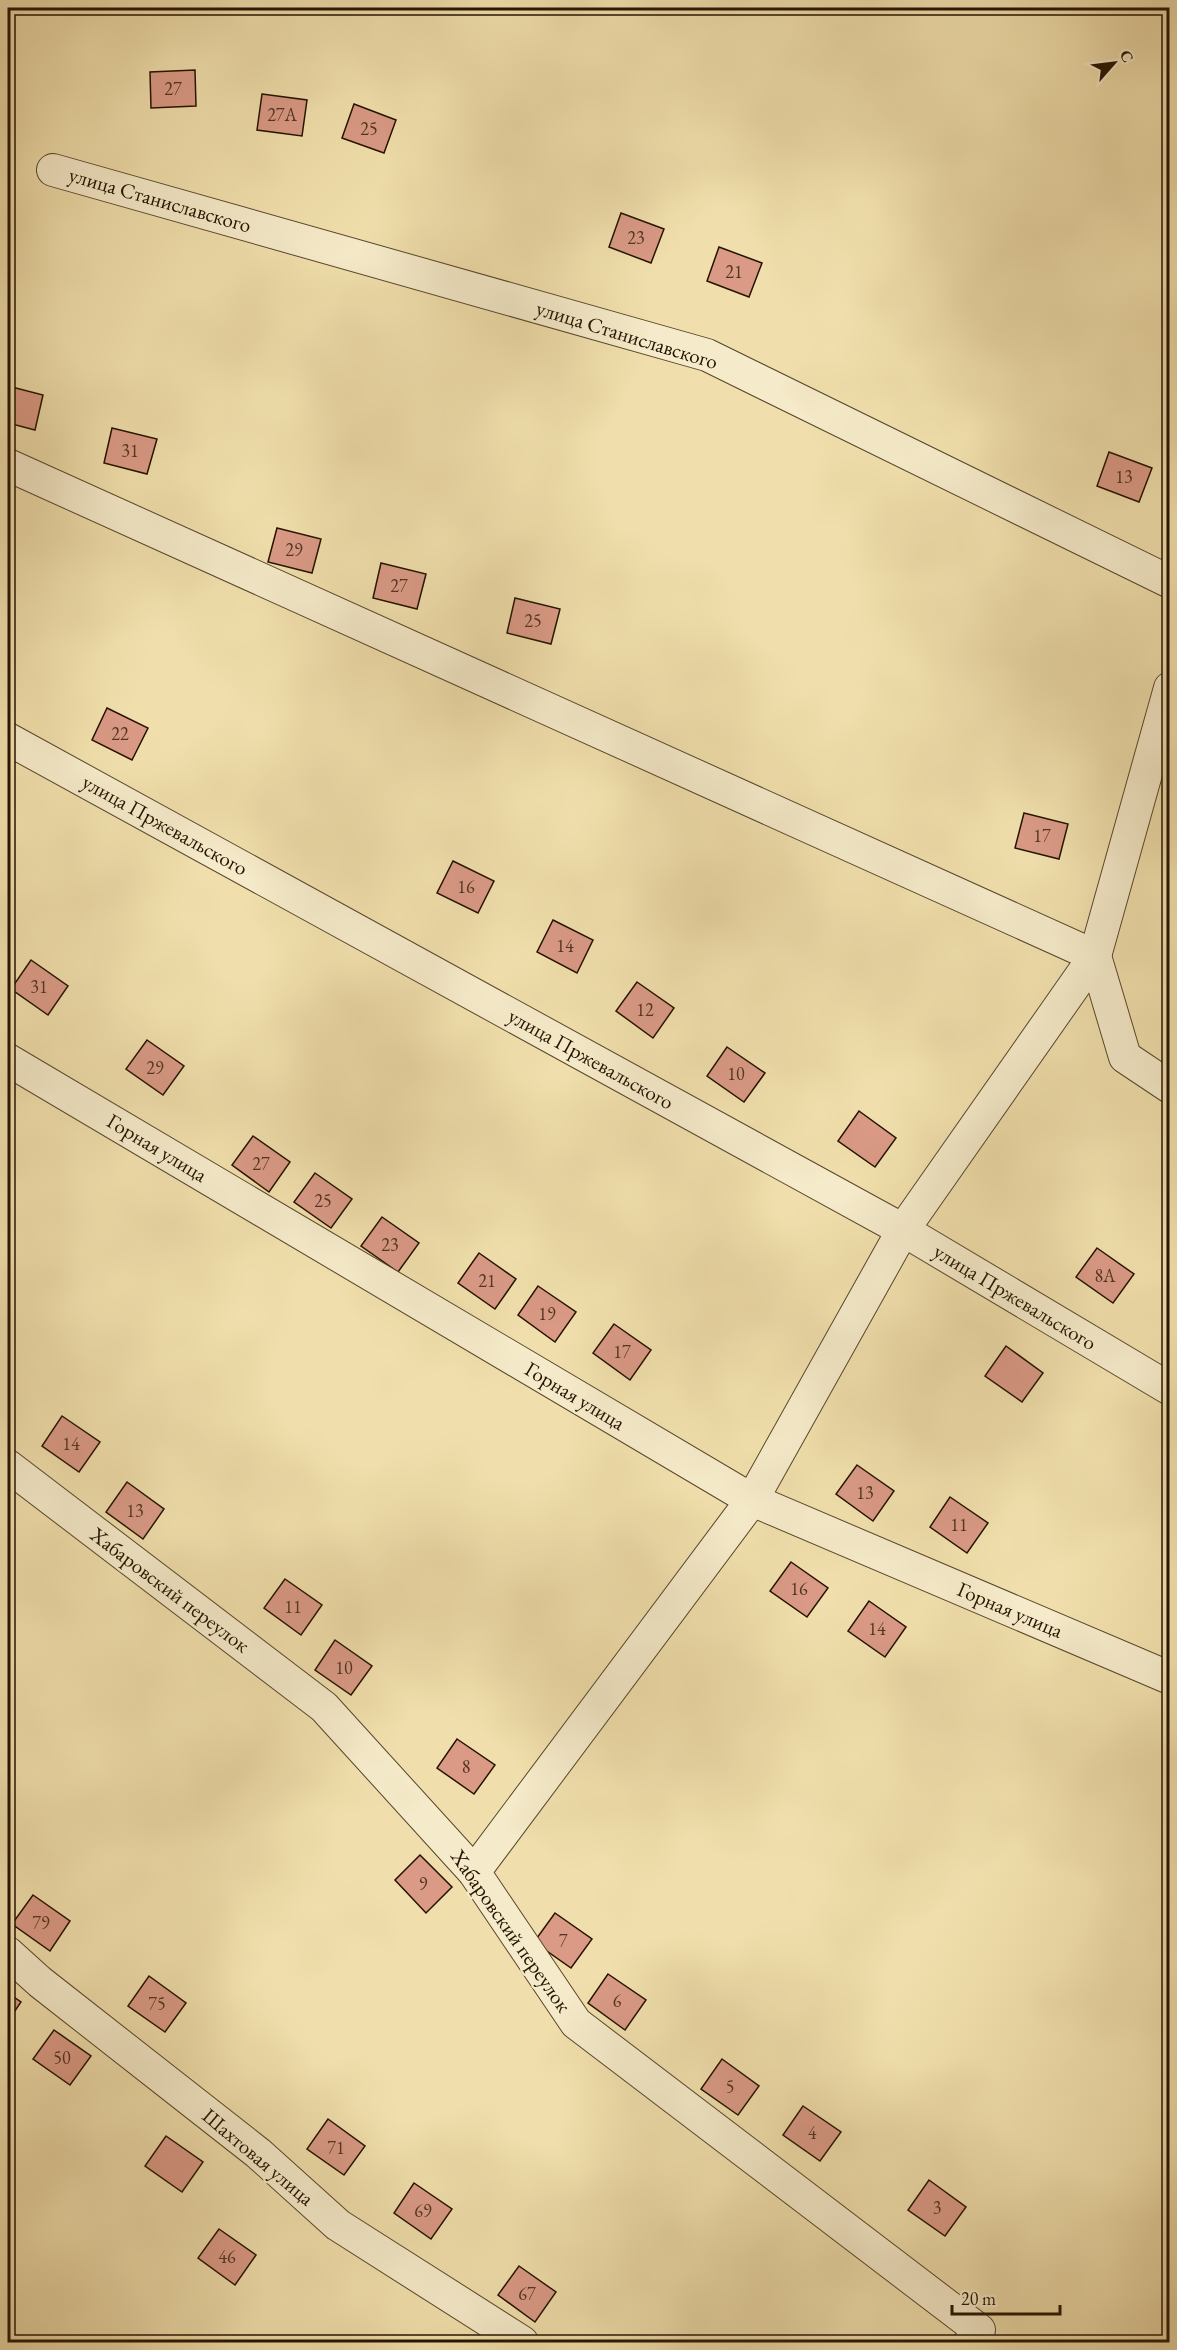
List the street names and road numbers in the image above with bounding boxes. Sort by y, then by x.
street label: улица Станиславского [66,161,255,238]
street label: улица Станиславского [533,294,721,375]
street label: улица Пржевальского [78,768,253,881]
street label: улица Пржевальского [504,1002,679,1115]
street label: Горная улица [102,1107,213,1188]
street label: улица Пржевальского [929,1237,1102,1356]
street label: Горная улица [520,1355,631,1436]
street label: Хабаровский переулок [84,1520,255,1658]
street label: Горная улица [953,1575,1068,1644]
street label: Хабаровский переулок [445,1843,578,2017]
street label: Шахтовая улица [197,2102,320,2212]

